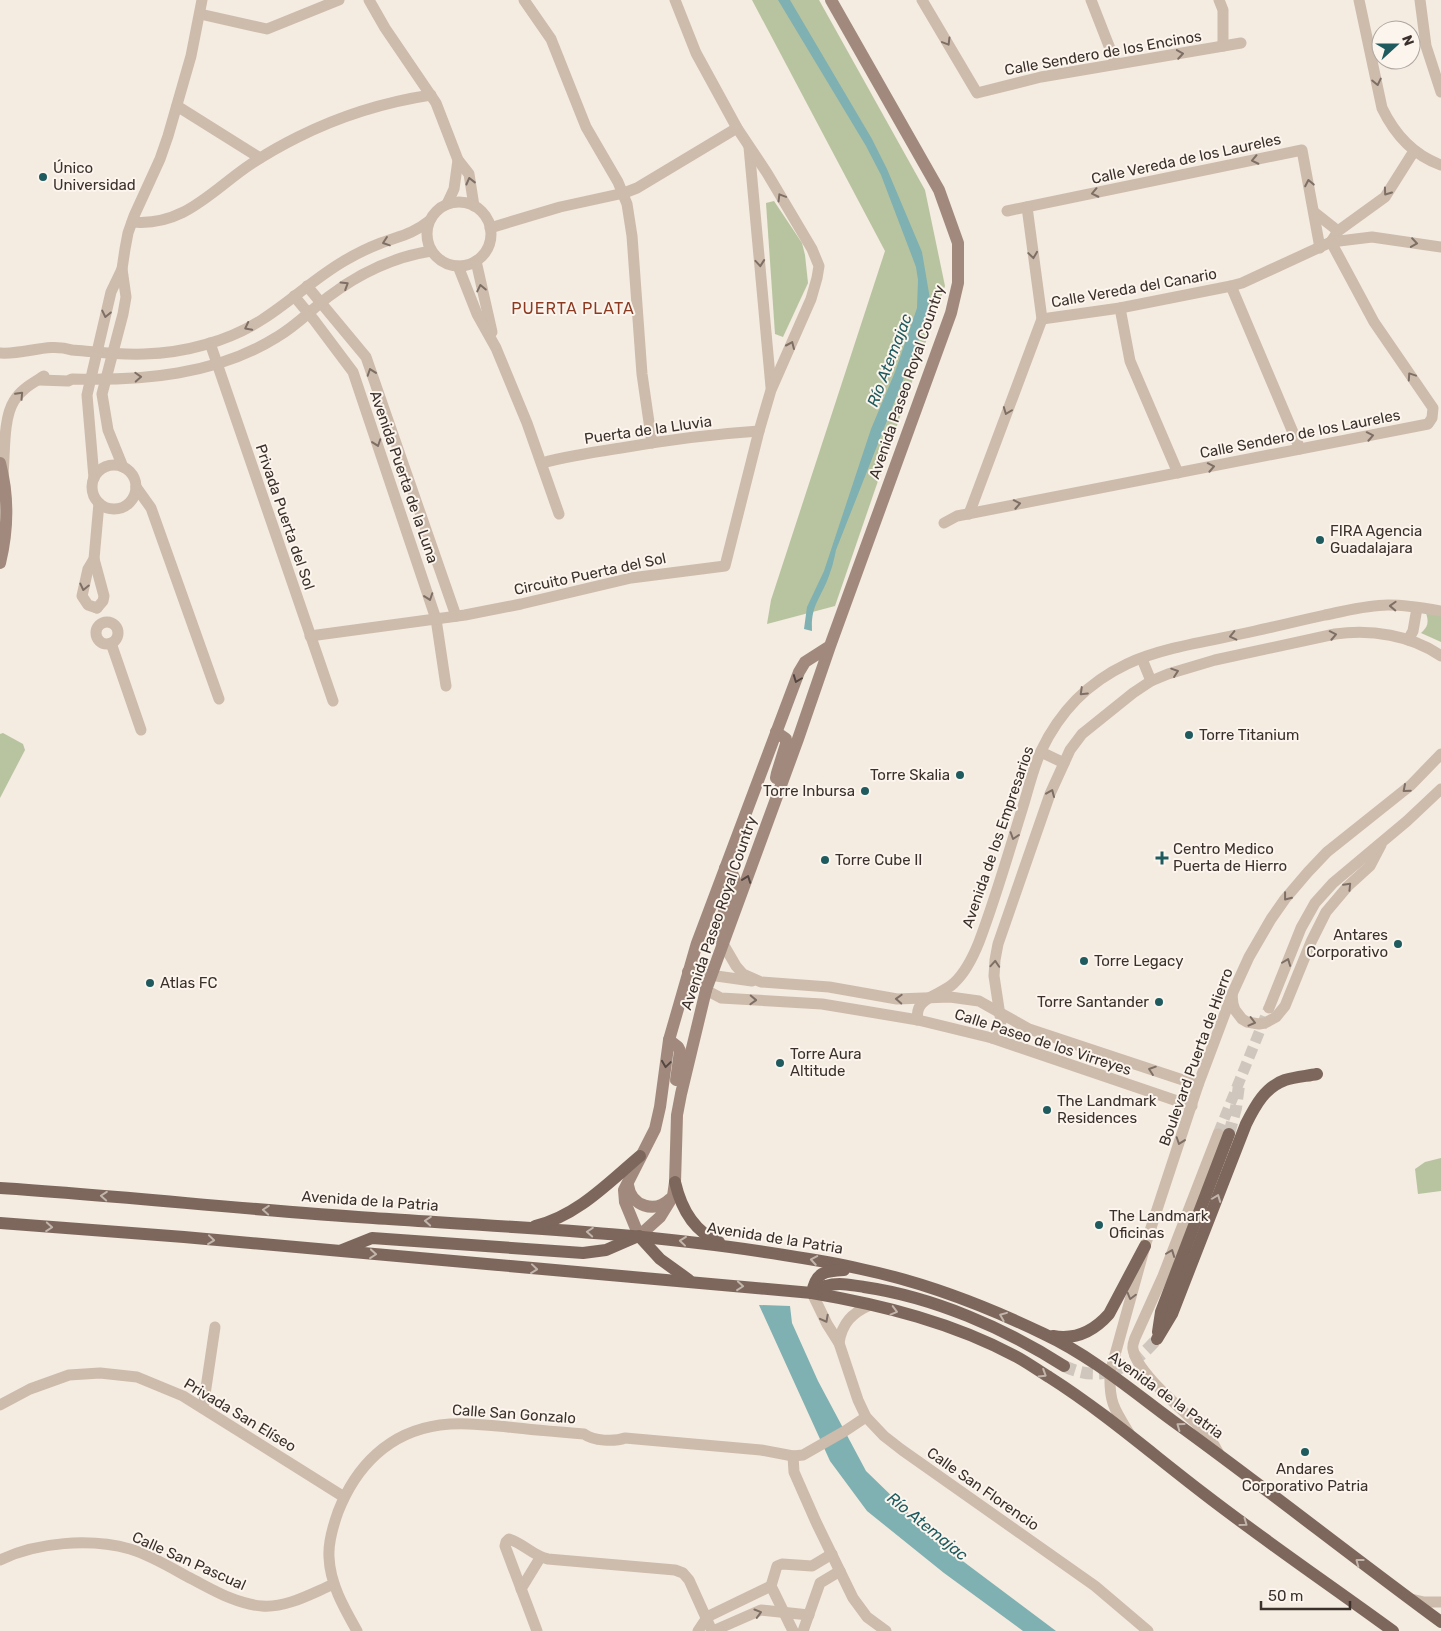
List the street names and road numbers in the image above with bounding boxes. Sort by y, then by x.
street label: Calle Sendero de los Encinos [1003,27,1203,79]
street label: Calle Vereda de los Laureles [1089,130,1283,188]
street label: Calle Vereda del Canario [1050,265,1218,311]
street label: Avenida Paseo Royal Country [865,283,949,481]
street label: Avenida Puerta de la Luna [366,388,442,566]
street label: Calle Sendero de los Laureles [1198,406,1402,462]
street label: Puerta de la Lluvia [583,412,713,448]
street label: Privada Puerta del Sol [252,442,318,592]
street label: Circuito Puerta del Sol [512,549,668,599]
street label: Avenida de los Empresarios [958,743,1038,930]
street label: Avenida Paseo Royal Country [677,814,761,1012]
street label: Boulevard Puerta de Hierro [1155,966,1237,1148]
street label: Calle Paseo de los Virreyes [952,1005,1134,1079]
street label: Avenida de la Patria [301,1187,439,1215]
street label: Avenida de la Patria [706,1218,844,1258]
street label: Avenida de la Patria [1105,1347,1227,1443]
street label: Privada San Elíseo [181,1374,299,1456]
street label: Calle San Gonzalo [451,1401,577,1427]
street label: Calle San Florencio [924,1444,1042,1534]
street label: Calle San Pascual [129,1528,249,1594]

